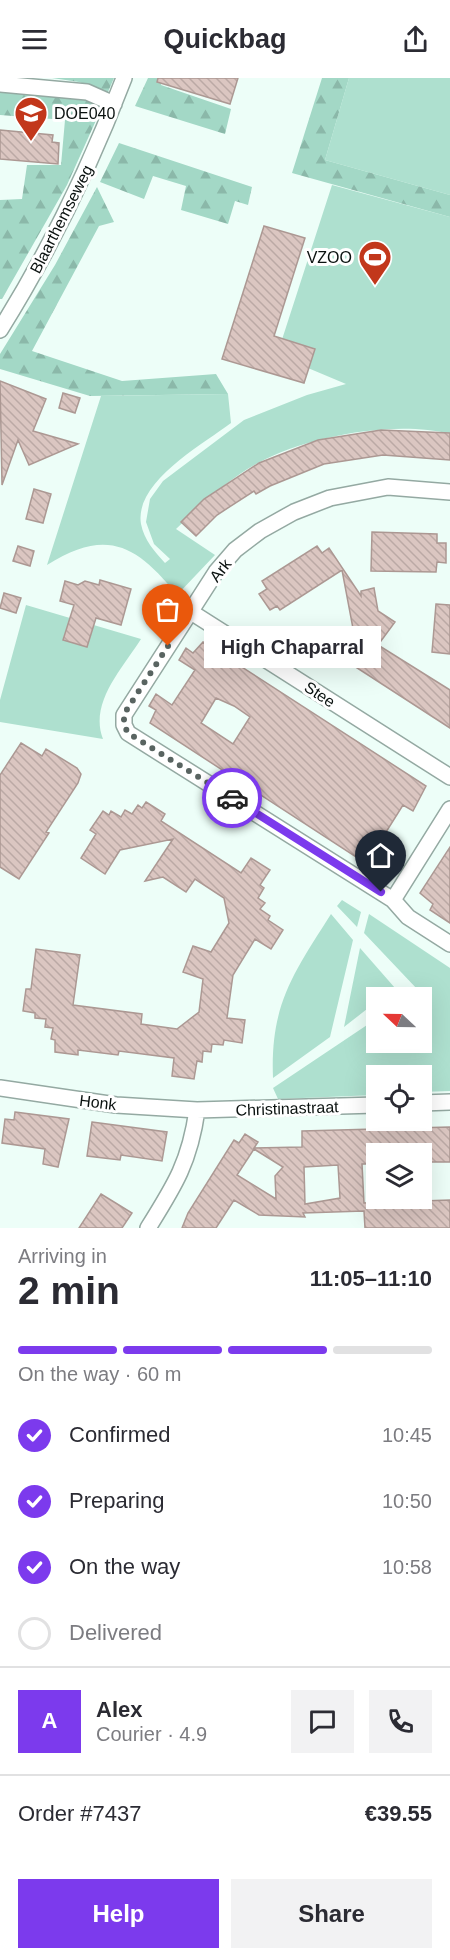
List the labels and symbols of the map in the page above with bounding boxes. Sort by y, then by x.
school or university icon: DOE040 [13,95,49,142]
place label: DOE040 [54,105,115,122]
street label: Blaarthemseweg [27,162,96,276]
sports icon: VZOO [357,239,393,286]
place label: VZOO [307,249,352,266]
street label: Ark [206,555,235,585]
pin [142,584,193,646]
callout: High Chaparral [204,625,381,667]
street label: Stee [301,678,338,711]
courier [202,768,262,828]
pin [355,830,406,892]
north arrow [366,987,432,1053]
street label: Honk [78,1092,119,1113]
street label: Christinastraat [235,1098,339,1119]

